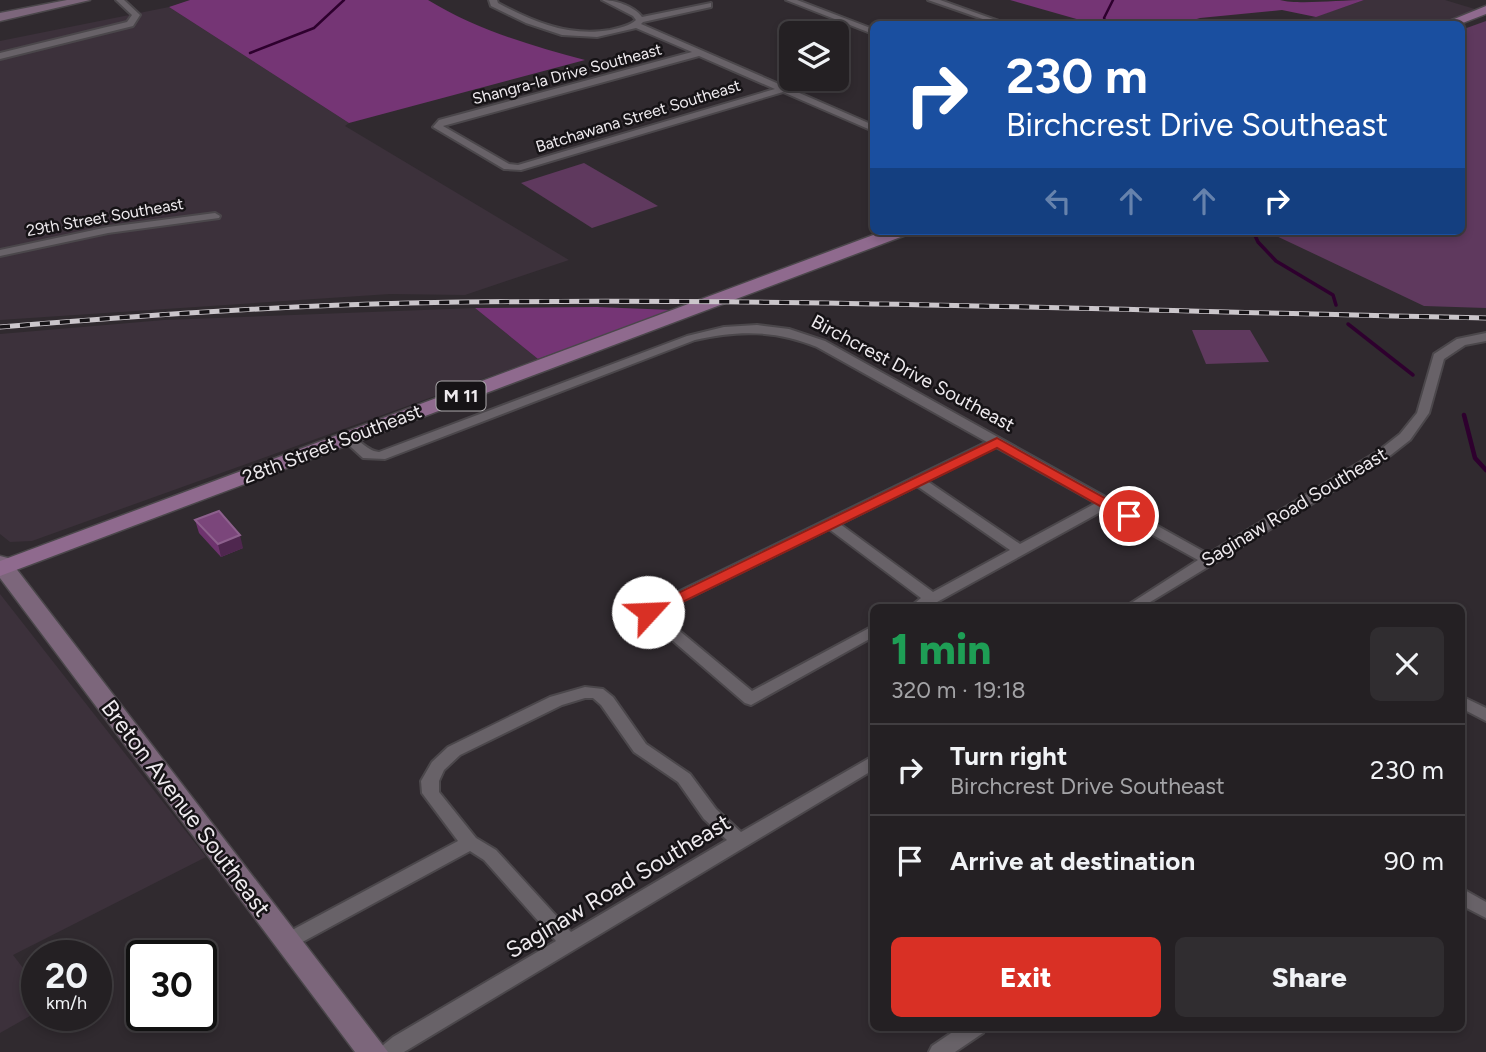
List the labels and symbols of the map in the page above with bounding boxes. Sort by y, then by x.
street label: Shangra-la Drive Southeast [470,40,664,108]
street label: Batchawana Street Southeast [533,76,743,156]
street label: 29th Street Southeast [25,194,185,240]
street label: Birchcrest Drive Southeast [807,310,1019,436]
road number: M 11 [436,382,486,410]
street label: 28th Street Southeast [239,399,425,489]
street label: Saginaw Road Southeast [1197,442,1391,572]
pin [1099,486,1159,546]
position arrow [611,575,685,649]
street label: Breton Avenue Southeast [95,694,277,922]
street label: Saginaw Road Southeast [501,808,735,964]
speed limit sign: 30 [126,940,217,1031]

